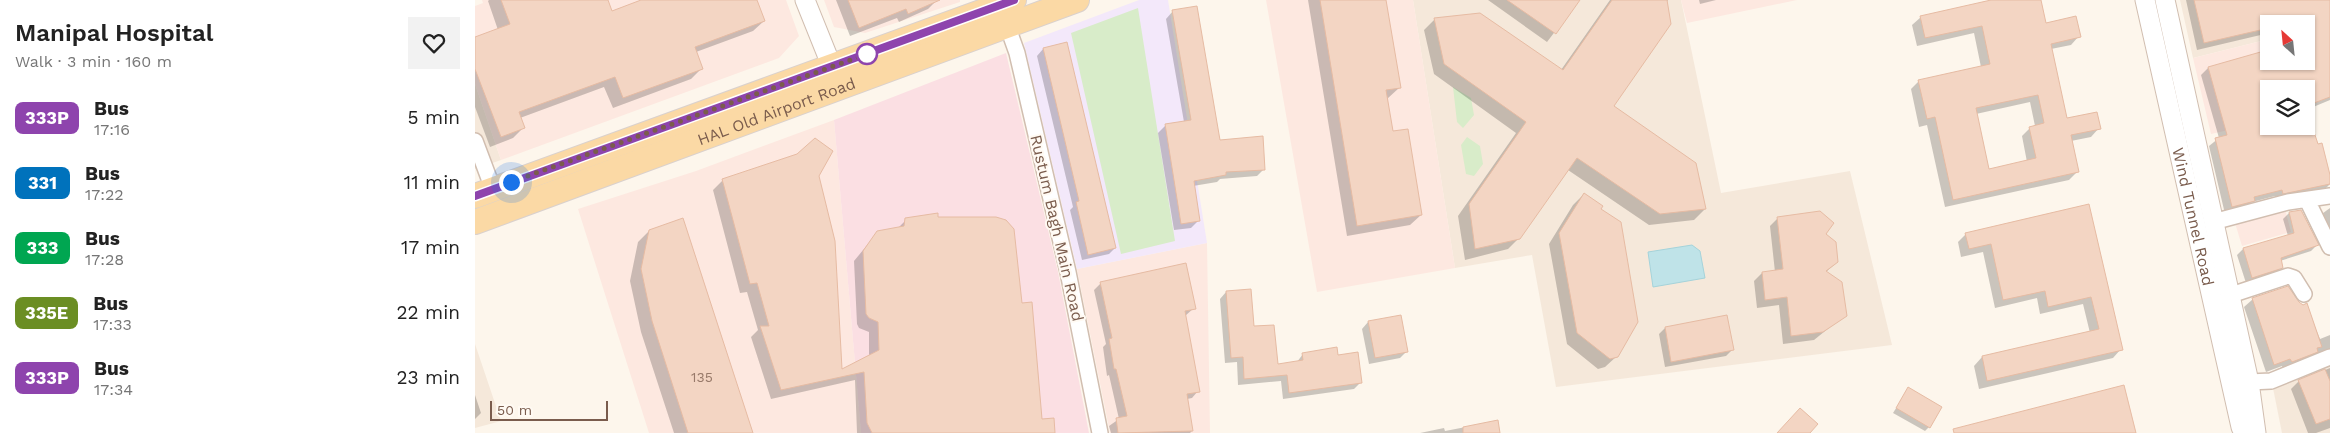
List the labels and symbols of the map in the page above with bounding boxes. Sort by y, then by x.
north arrow [2260,15,2315,70]
unlabelled marker [856,43,878,65]
street label: HAL Old Airport Road [695,73,858,149]
street label: Rustum Bagh Main Road [1026,133,1088,323]
street label: Wind Tunnel Road [2169,146,2218,288]
your location [499,170,524,195]
house number: 135 [691,369,713,385]
scale bar [490,398,607,421]

